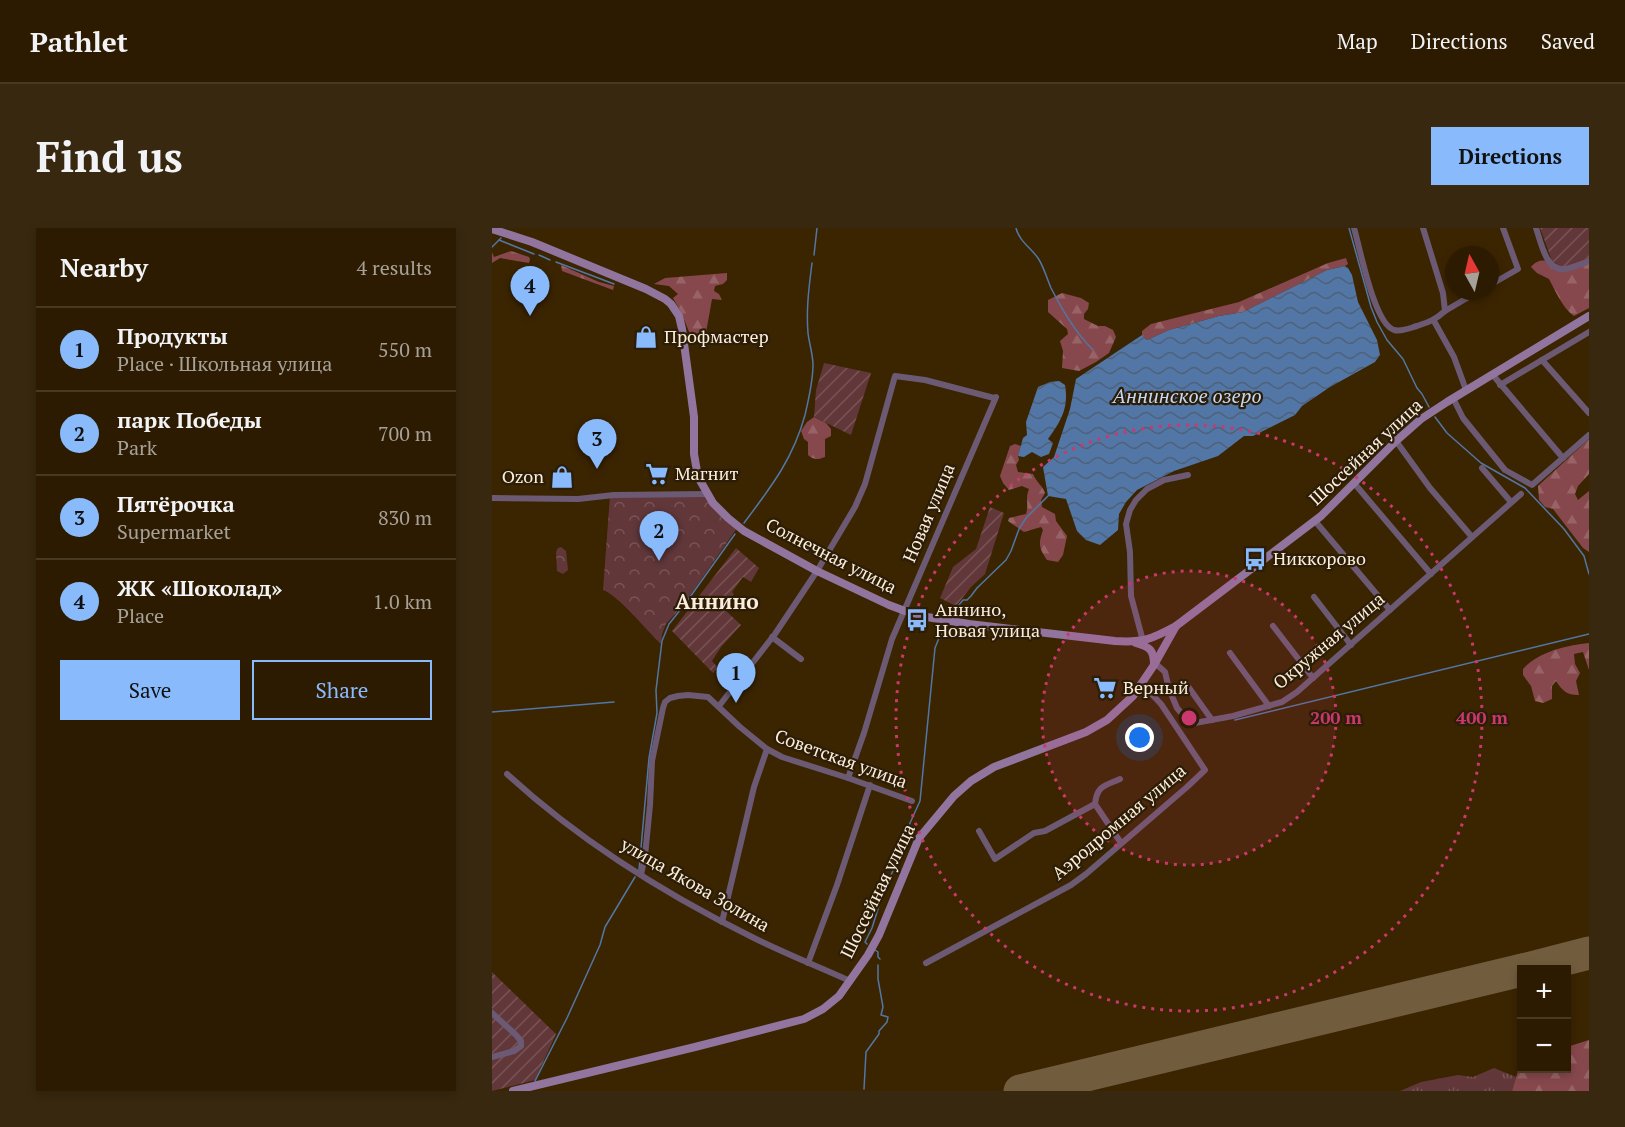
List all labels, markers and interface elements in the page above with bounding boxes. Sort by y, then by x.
text: Pathlet [30,23,128,60]
text: Map [1337,27,1378,55]
text: Directions [1411,27,1508,55]
text: Saved [1541,27,1595,55]
button: Directions [1431,127,1589,185]
text: Find us [36,128,183,184]
north arrow [1445,246,1499,300]
text: Nearby [60,250,148,284]
text: 4 results [357,254,432,281]
pin: 4 [510,266,549,316]
text: Продукты [117,321,228,350]
shop icon: Профмастер [633,324,659,350]
place label: Профмастер [664,324,769,348]
text: 1 [74,336,85,363]
text: 550 m [378,336,432,363]
text: Place · Школьная улица [117,350,332,377]
water label: Аннинское озеро [1111,382,1262,409]
street label: Шоссейная улица [1304,393,1427,510]
text: парк Победы [117,405,262,434]
text: 2 [74,420,85,447]
text: 700 m [378,420,432,447]
pin: 3 [578,420,616,469]
text: Park [117,434,157,461]
street label: Новая улица [896,460,960,566]
supermarket icon: Магнит [644,461,670,487]
place label: Магнит [675,461,738,485]
place label: Ozon [502,464,544,488]
shop icon: Ozon [549,464,575,490]
text: Пятёрочка [117,489,235,518]
text: 3 [74,504,85,531]
text: 830 m [378,504,432,531]
pin: 2 [640,512,678,561]
street label: Солнечная улица [762,512,901,598]
text: Supermarket [117,518,231,545]
bus stop icon: Никкорово [1242,546,1268,572]
place label: Никкорово [1273,546,1366,570]
text: ЖК «Шоколад» [117,573,282,602]
street label: Окружная улица [1267,586,1389,694]
district label: Аннино [675,587,759,615]
text: 4 [74,588,85,615]
text: 1.0 km [373,588,432,615]
place label: Аннино, Новая улица [935,597,1040,642]
text: Place [117,602,164,629]
bus stop icon: Аннино, Новая улица [904,607,930,633]
pin: 1 [716,654,756,703]
button: Save [60,660,240,720]
button: Share [252,660,432,720]
supermarket icon: Верный [1092,675,1118,701]
place label: Верный [1123,675,1189,699]
text: 200 m [1310,705,1362,729]
text: 400 m [1456,705,1508,729]
centre of rings [1179,708,1199,728]
street label: Советская улица [772,723,911,793]
your location [1125,723,1154,752]
street label: Аэродромная улица [1046,758,1190,884]
street label: Шоссейная улица [834,819,920,962]
street label: улица Якова Золина [616,831,774,937]
map controls [1517,965,1571,1073]
button: + [1517,965,1571,1019]
button: − [1517,1019,1571,1073]

